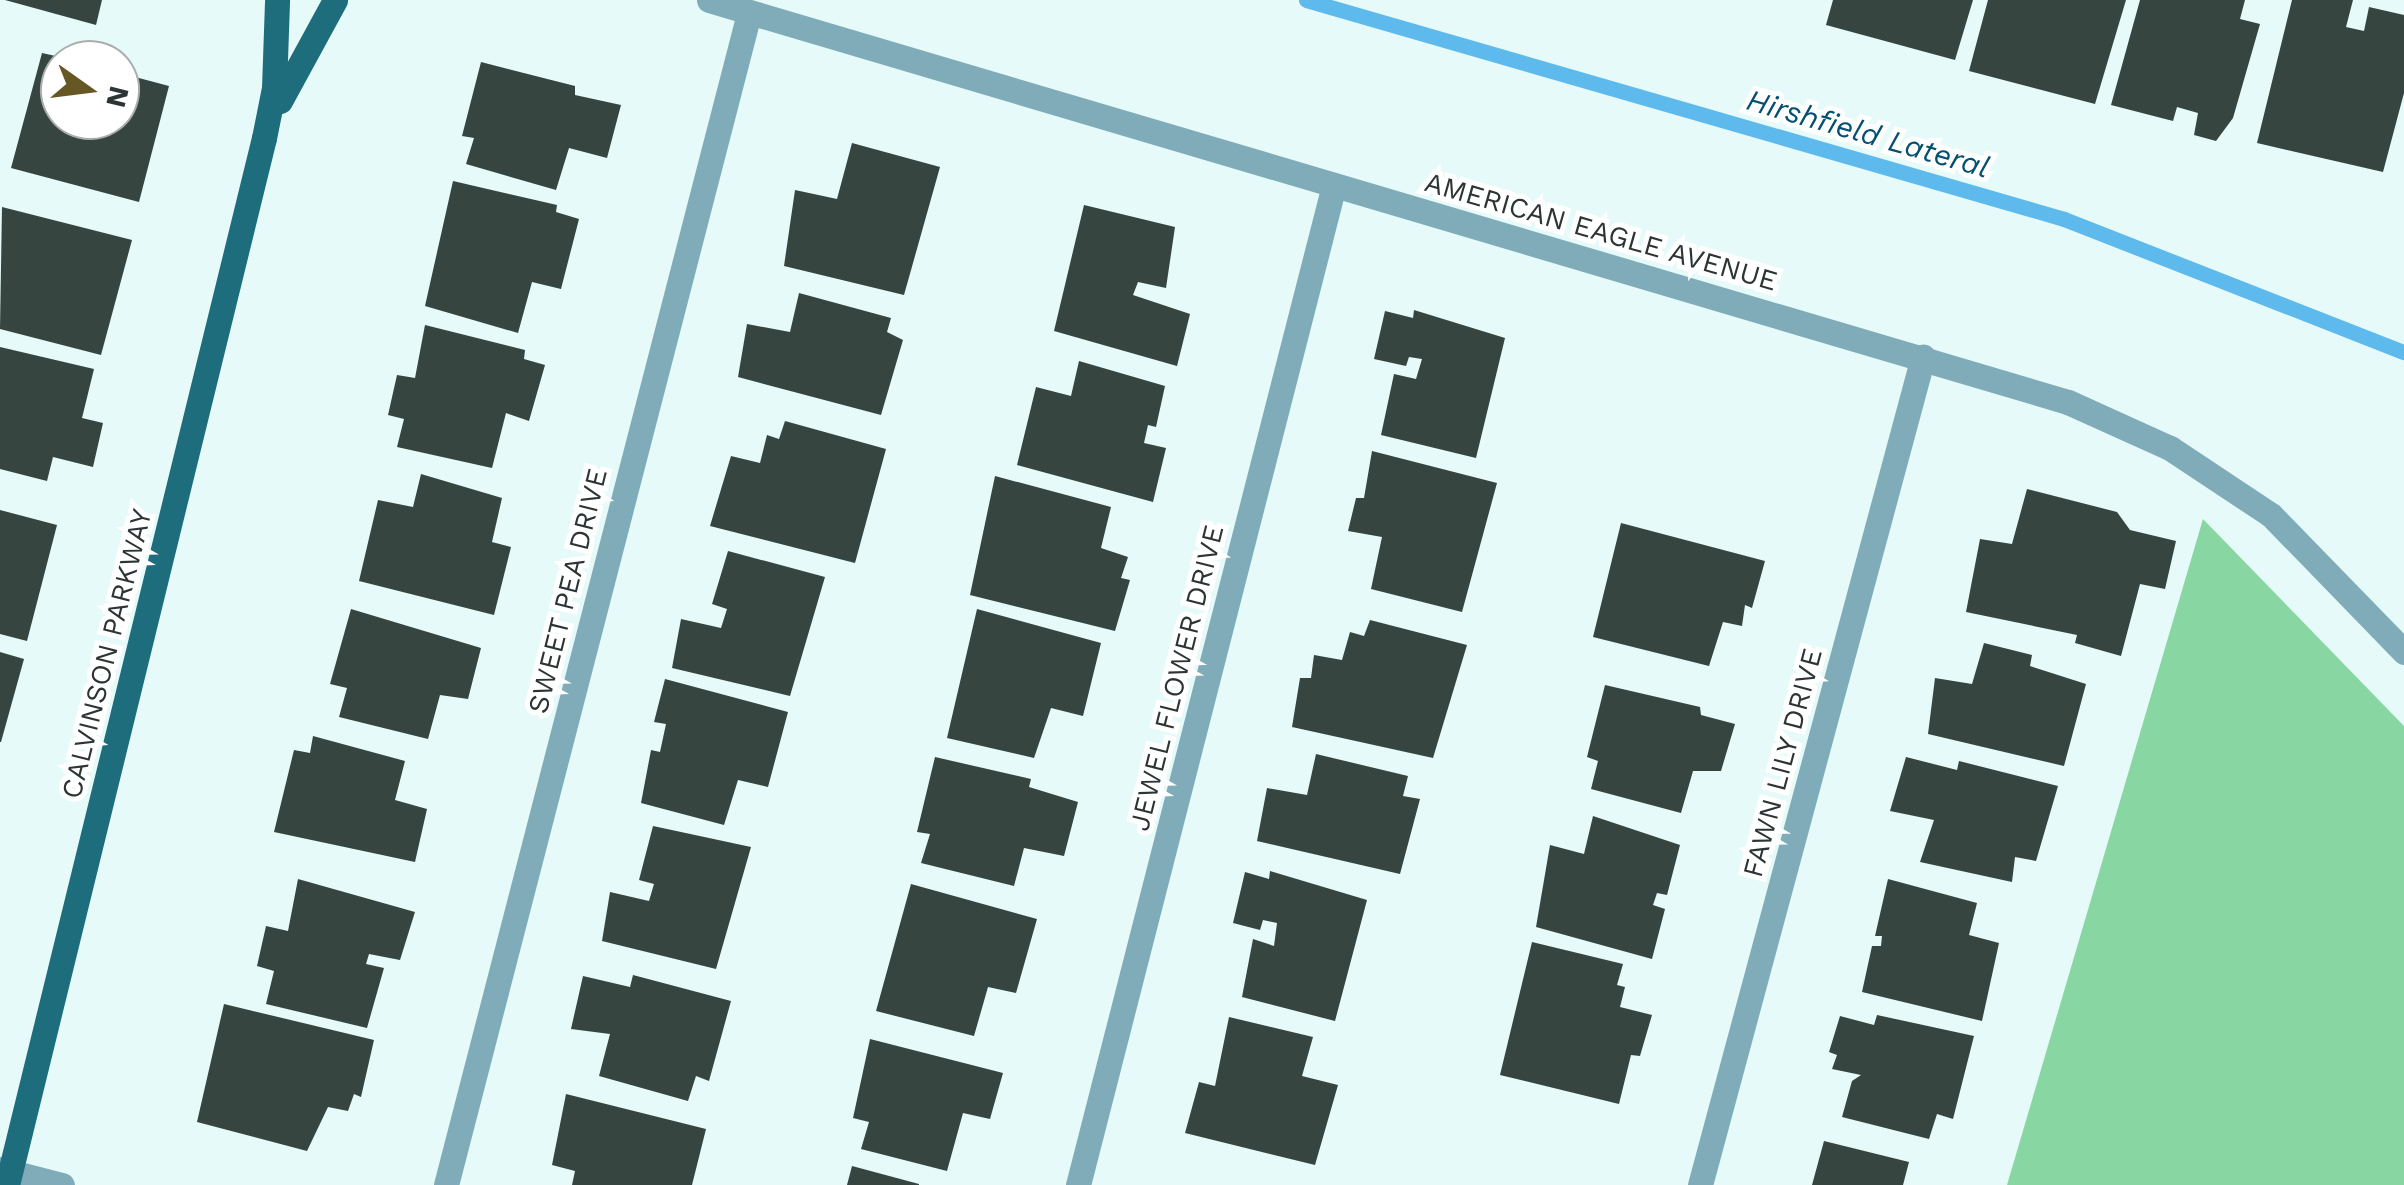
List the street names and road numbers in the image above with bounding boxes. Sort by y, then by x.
street label: AMERICAN EAGLE AVENUE [1420,165,1782,299]
street label: SWEET PEA DRIVE [521,464,615,718]
street label: CALVINSON PARKWAY [55,506,159,802]
street label: JEWEL FLOWER DRIVE [1123,521,1231,835]
street label: FAWN LILY DRIVE [1736,644,1830,882]

